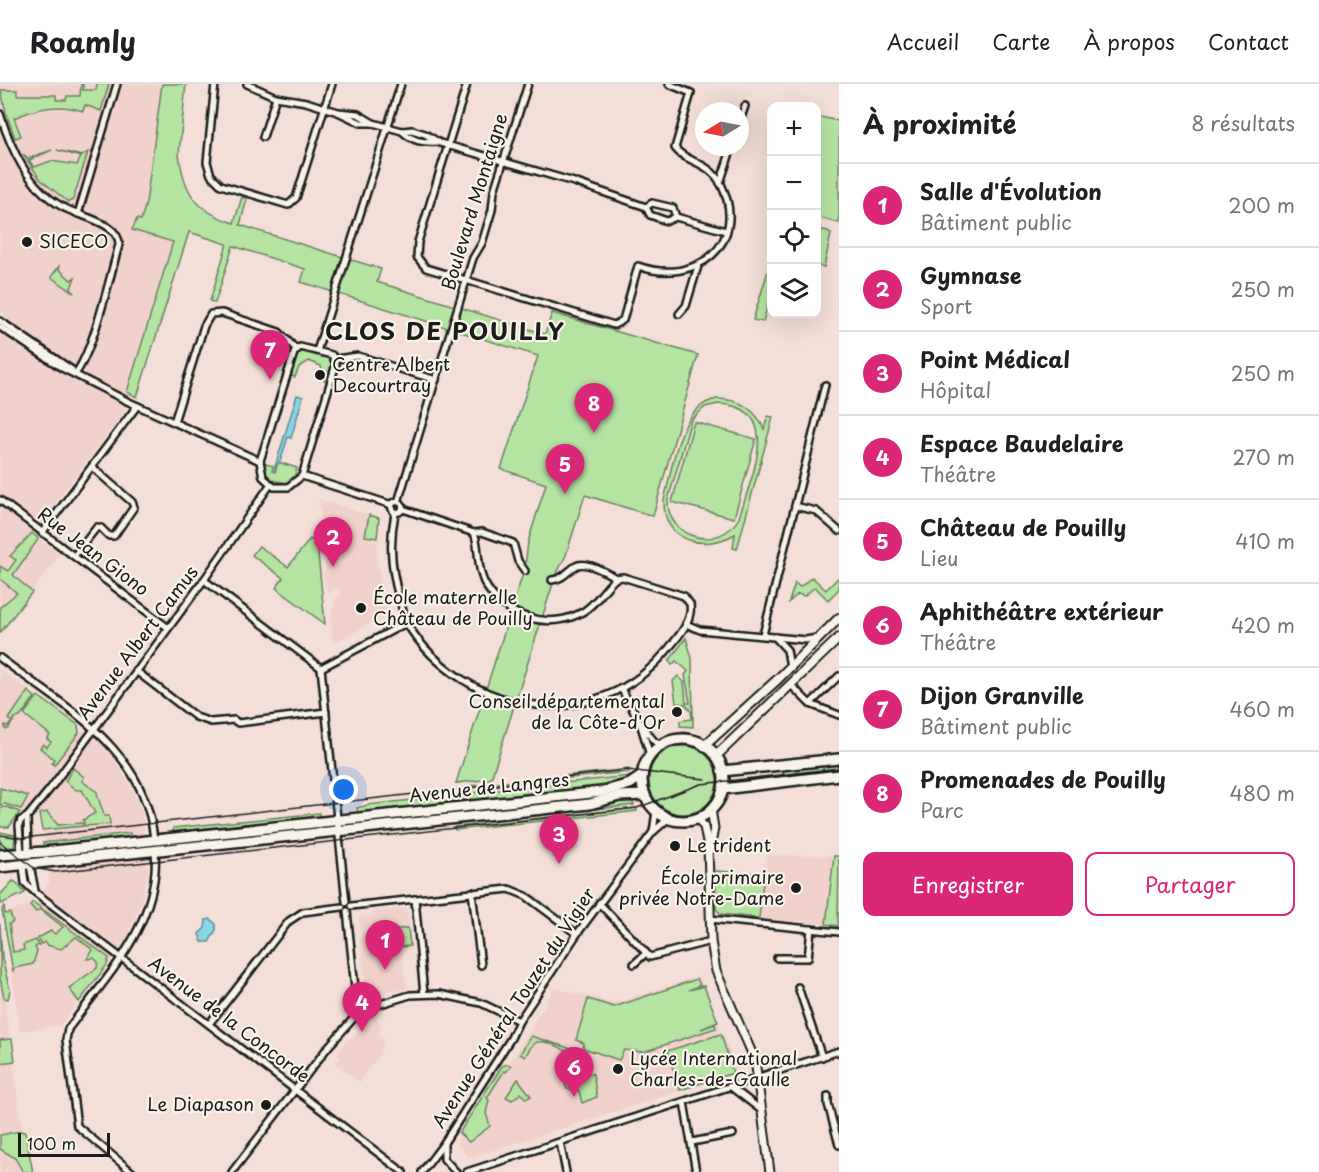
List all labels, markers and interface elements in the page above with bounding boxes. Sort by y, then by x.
text: Roamly [30,20,136,63]
text: Accueil [887,25,959,57]
text: Carte [992,25,1050,57]
text: À propos [1083,25,1175,57]
text: Contact [1208,25,1289,57]
north arrow [695,102,749,156]
map controls [767,102,821,318]
button: + [767,102,821,156]
text: À proximité [863,104,1017,143]
text: 8 résultats [1191,108,1295,138]
street label: Boulevard Montaigne [434,110,513,294]
button: − [767,156,821,210]
text: Salle d'Évolution [920,174,1102,207]
text: 1 [878,190,887,220]
text: 200 m [1228,190,1295,220]
text: Bâtiment public [920,207,1072,237]
button: locate [767,210,821,264]
place label: SICECO [39,227,108,254]
marker: SICECO [20,235,34,249]
text: Gymnase [920,258,1022,291]
button: layers [767,264,821,318]
text: 2 [875,274,890,304]
text: 250 m [1231,274,1295,304]
text: Sport [920,291,972,321]
district label: CLOS DE POUILLY [325,312,565,348]
pin: 7 [250,330,290,380]
text: Point Médical [920,342,1070,375]
place label: Centre Albert Decourtray [332,350,450,398]
text: 3 [876,358,889,388]
text: 250 m [1231,358,1295,388]
marker: Centre Albert Decourtray [313,368,327,382]
text: Hôpital [920,375,991,405]
pin: 8 [574,384,614,433]
text: Espace Baudelaire [920,426,1124,459]
text: 4 [876,442,889,472]
text: 270 m [1232,442,1295,472]
pin: 5 [546,444,584,494]
text: Théâtre [920,459,996,489]
street label: Rue Jean Giono [33,500,155,602]
text: Château de Pouilly [920,510,1126,543]
pin: 2 [314,518,352,567]
text: 5 [876,526,889,556]
text: 410 m [1235,526,1295,556]
text: Lieu [920,543,958,573]
street label: Avenue Albert Camus [70,559,204,725]
place label: École maternelle Château de Pouilly [373,583,533,631]
text: Aphithéâtre extérieur [920,594,1163,627]
marker: École maternelle Château de Pouilly [354,601,368,615]
text: 6 [875,610,890,640]
text: 420 m [1231,610,1295,640]
text: Théâtre [920,627,996,657]
text: Dijon Granville [920,678,1084,711]
place label: Conseil départemental de la Côte-d'Or [469,687,666,735]
text: 7 [877,694,888,724]
text: 460 m [1229,694,1295,724]
marker: Conseil départemental de la Côte-d'Or [670,705,684,719]
text: Bâtiment public [920,711,1072,741]
text: Promenades de Pouilly [920,762,1166,795]
street label: Avenue de Langres [407,765,570,808]
your location [329,775,358,804]
text: 8 [876,778,889,808]
text: 480 m [1230,778,1295,808]
text: Parc [920,795,963,825]
pin: 3 [540,814,578,864]
place label: Le trident [687,831,771,858]
marker: Le trident [668,839,682,853]
button: Enregistrer [863,852,1073,916]
button: Partager [1085,852,1295,916]
place label: École primaire privée Notre-Dame [619,863,784,911]
street label: Avenue Général Touzet du Vigier [425,881,601,1133]
marker: École primaire privée Notre-Dame [789,881,803,895]
pin: 1 [366,920,404,970]
street label: Avenue de la Concorde [143,949,316,1089]
pin: 4 [342,982,382,1032]
place label: Lycée International Charles-de-Gaulle [630,1044,797,1092]
pin: 6 [554,1048,594,1097]
marker: Lycée International Charles-de-Gaulle [611,1062,625,1076]
place label: Le Diapason [147,1090,254,1117]
marker: Le Diapason [259,1098,273,1112]
scale bar [18,1130,110,1158]
text: 100 m [27,1131,76,1155]

